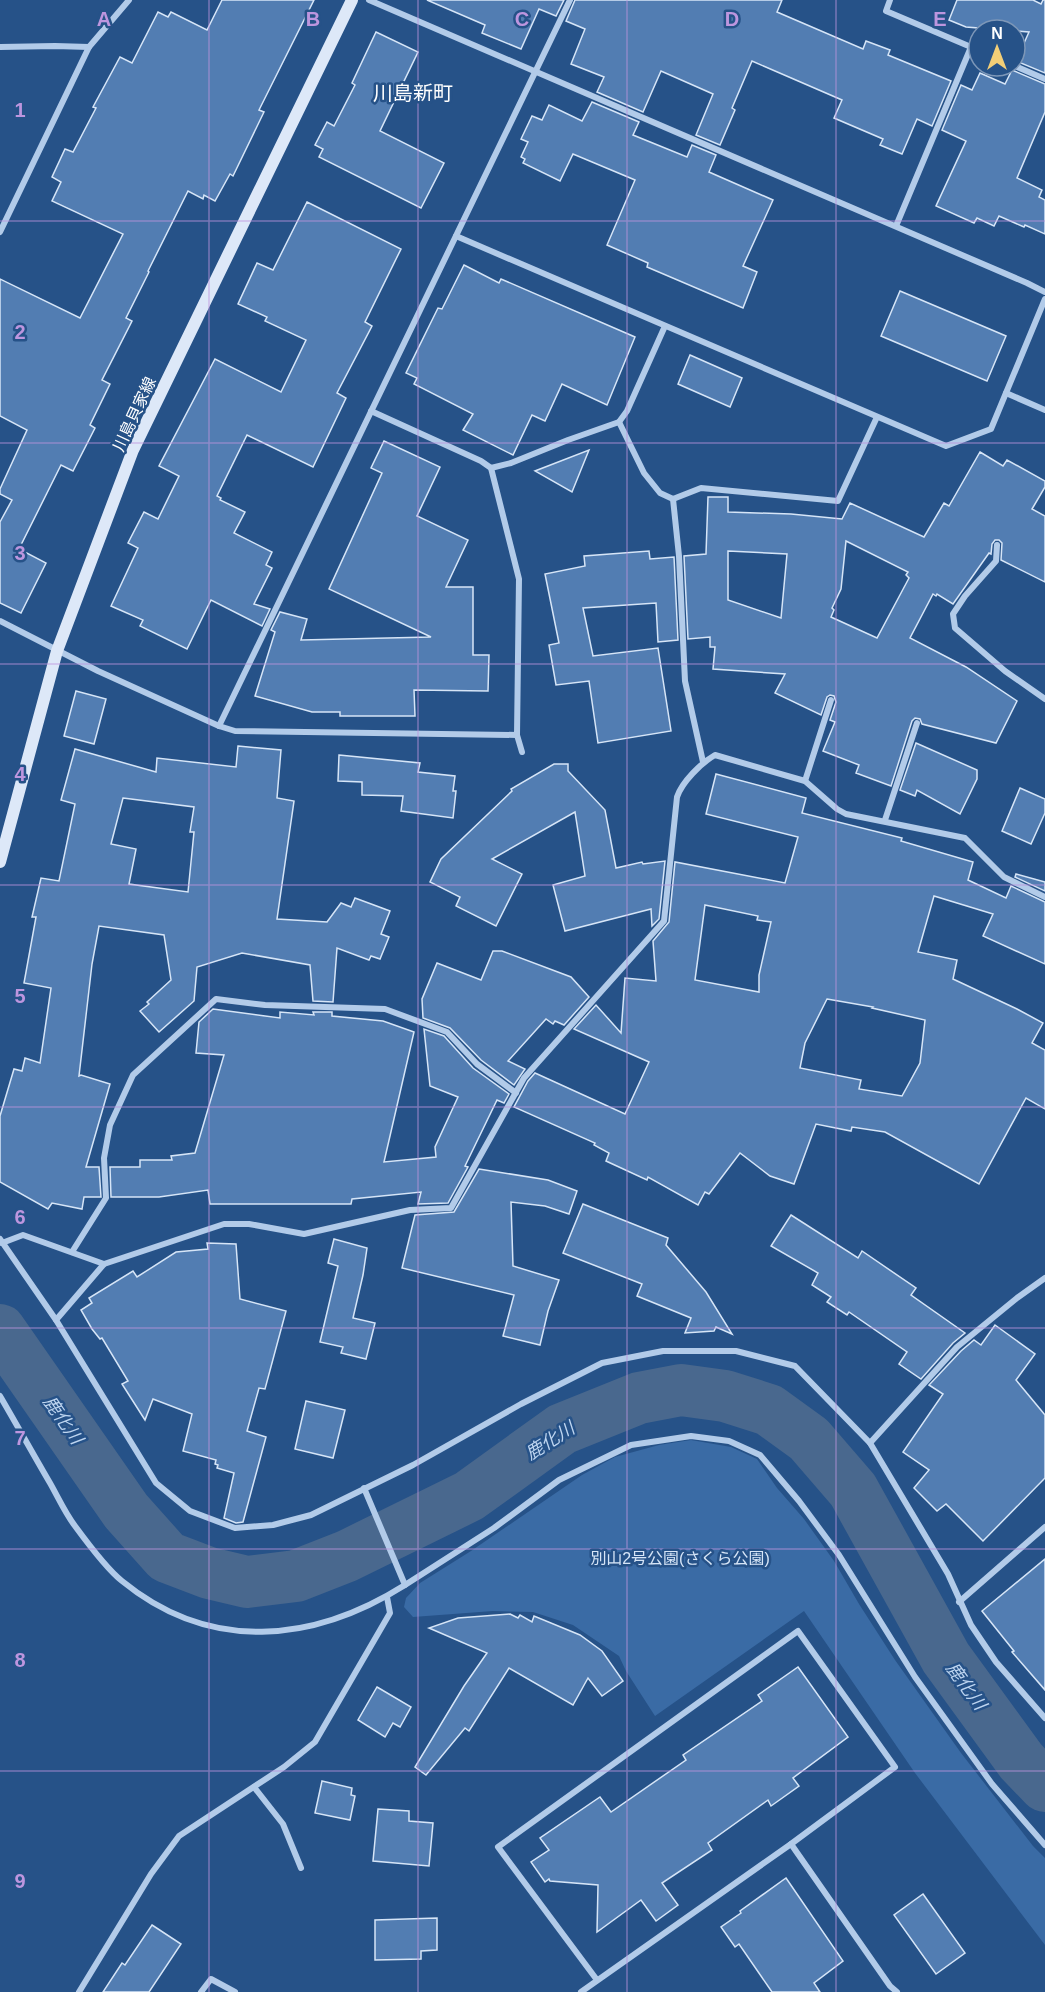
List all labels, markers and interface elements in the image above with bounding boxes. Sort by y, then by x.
text: A [97,8,111,30]
text: B [306,8,320,30]
text: C [515,8,529,30]
text: D [725,8,739,30]
text: E [933,8,947,30]
north arrow [967,18,1027,78]
text: N [991,25,1003,42]
district label: 川島新町 [373,82,453,104]
text: 1 [14,99,26,121]
text: 2 [14,321,26,343]
street label: 川島貝家線 [110,374,159,454]
text: 3 [14,542,26,564]
text: 4 [14,763,26,785]
text: 5 [14,985,26,1007]
text: 6 [14,1206,26,1228]
water label: 鹿化川 [39,1392,88,1449]
water label: 鹿化川 [522,1417,580,1464]
text: 7 [14,1427,26,1449]
park label: 別山2号公園(さくら公園) [590,1550,770,1567]
text: 8 [14,1649,26,1671]
water label: 鹿化川 [942,1658,991,1715]
text: 9 [14,1870,26,1892]

